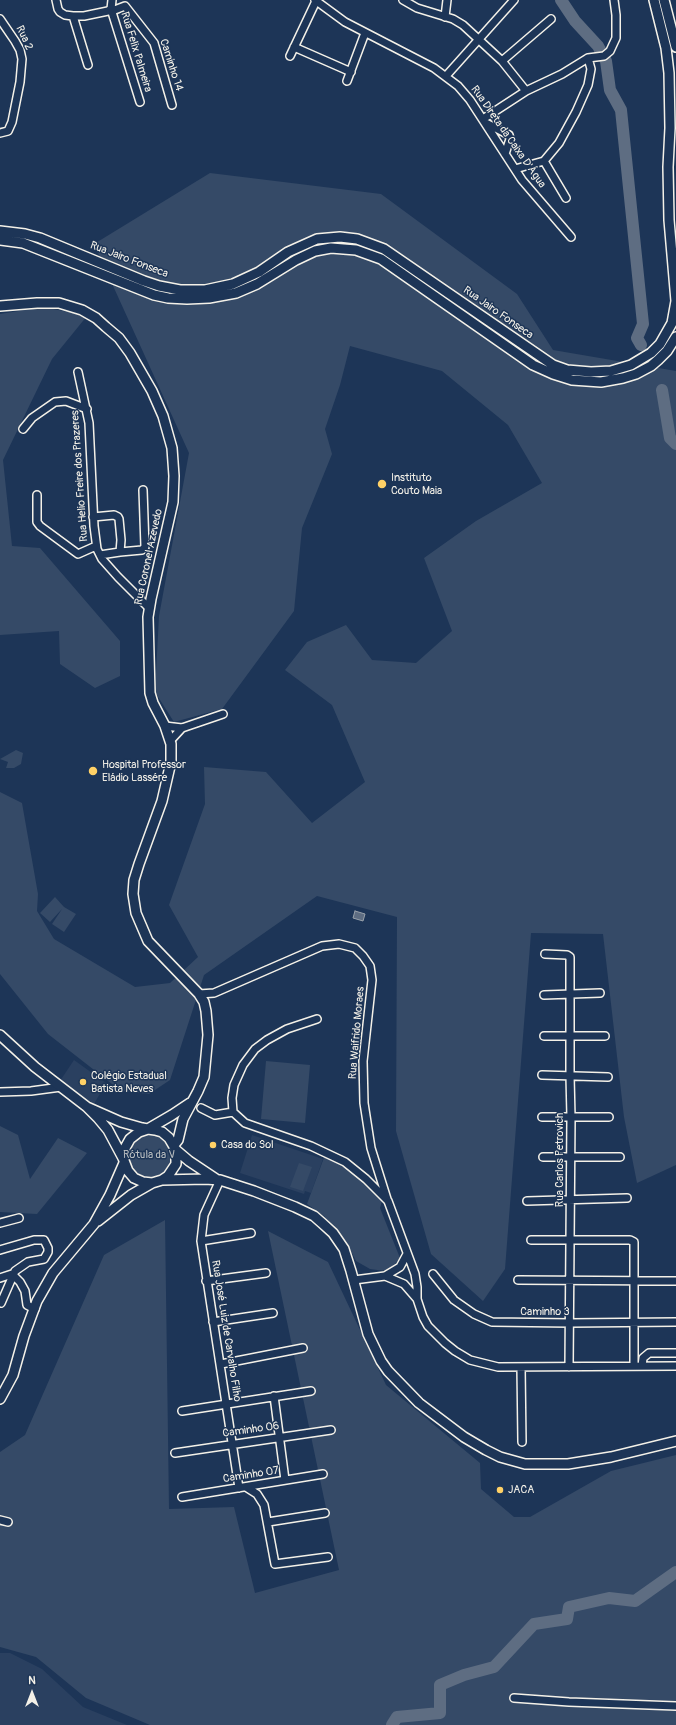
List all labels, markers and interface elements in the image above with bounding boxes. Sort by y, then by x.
street label: Rua Felix Palmeira [118,10,154,94]
street label: Rua 2 [13,24,35,52]
street label: Caminho 14 [156,37,186,93]
street label: Rua Direta da Caixa D'Água [468,83,548,191]
street label: Rua Jairo Fonseca [88,239,170,281]
street label: Rua Jairo Fonseca [460,284,536,342]
street label: Rua Helio Freire dos Prazeres [69,410,91,542]
place label: Instituto Couto Maia [391,471,442,497]
marker: Instituto Couto Maia [376,478,388,490]
street label: Rua Coronel Azevedo [132,508,166,606]
place label: Hospital Professor Eládio Lassére [102,758,186,784]
marker: Hospital Professor Eládio Lassére [87,765,99,777]
street label: Rua Waifrido Moraes [346,986,368,1080]
place label: Colégio Estadual Batista Neves [91,1069,167,1095]
marker: Colégio Estadual Batista Neves [78,1077,88,1087]
street label: Rua Carlos Petrovich [553,1113,567,1207]
place label: Casa do Sol [221,1138,274,1152]
marker: Casa do Sol [208,1140,218,1150]
park label: Rótula da V [123,1148,175,1162]
street label: Rua José Luiz de Carvalho Filho [208,1259,244,1403]
street label: Caminho 3 [520,1305,570,1319]
street label: Caminho 06 [222,1419,280,1441]
street label: Caminho 07 [222,1464,280,1486]
place label: JACA [508,1483,534,1497]
marker: JACA [495,1485,505,1495]
north arrow [12,1673,52,1713]
text: N [28,1674,36,1687]

